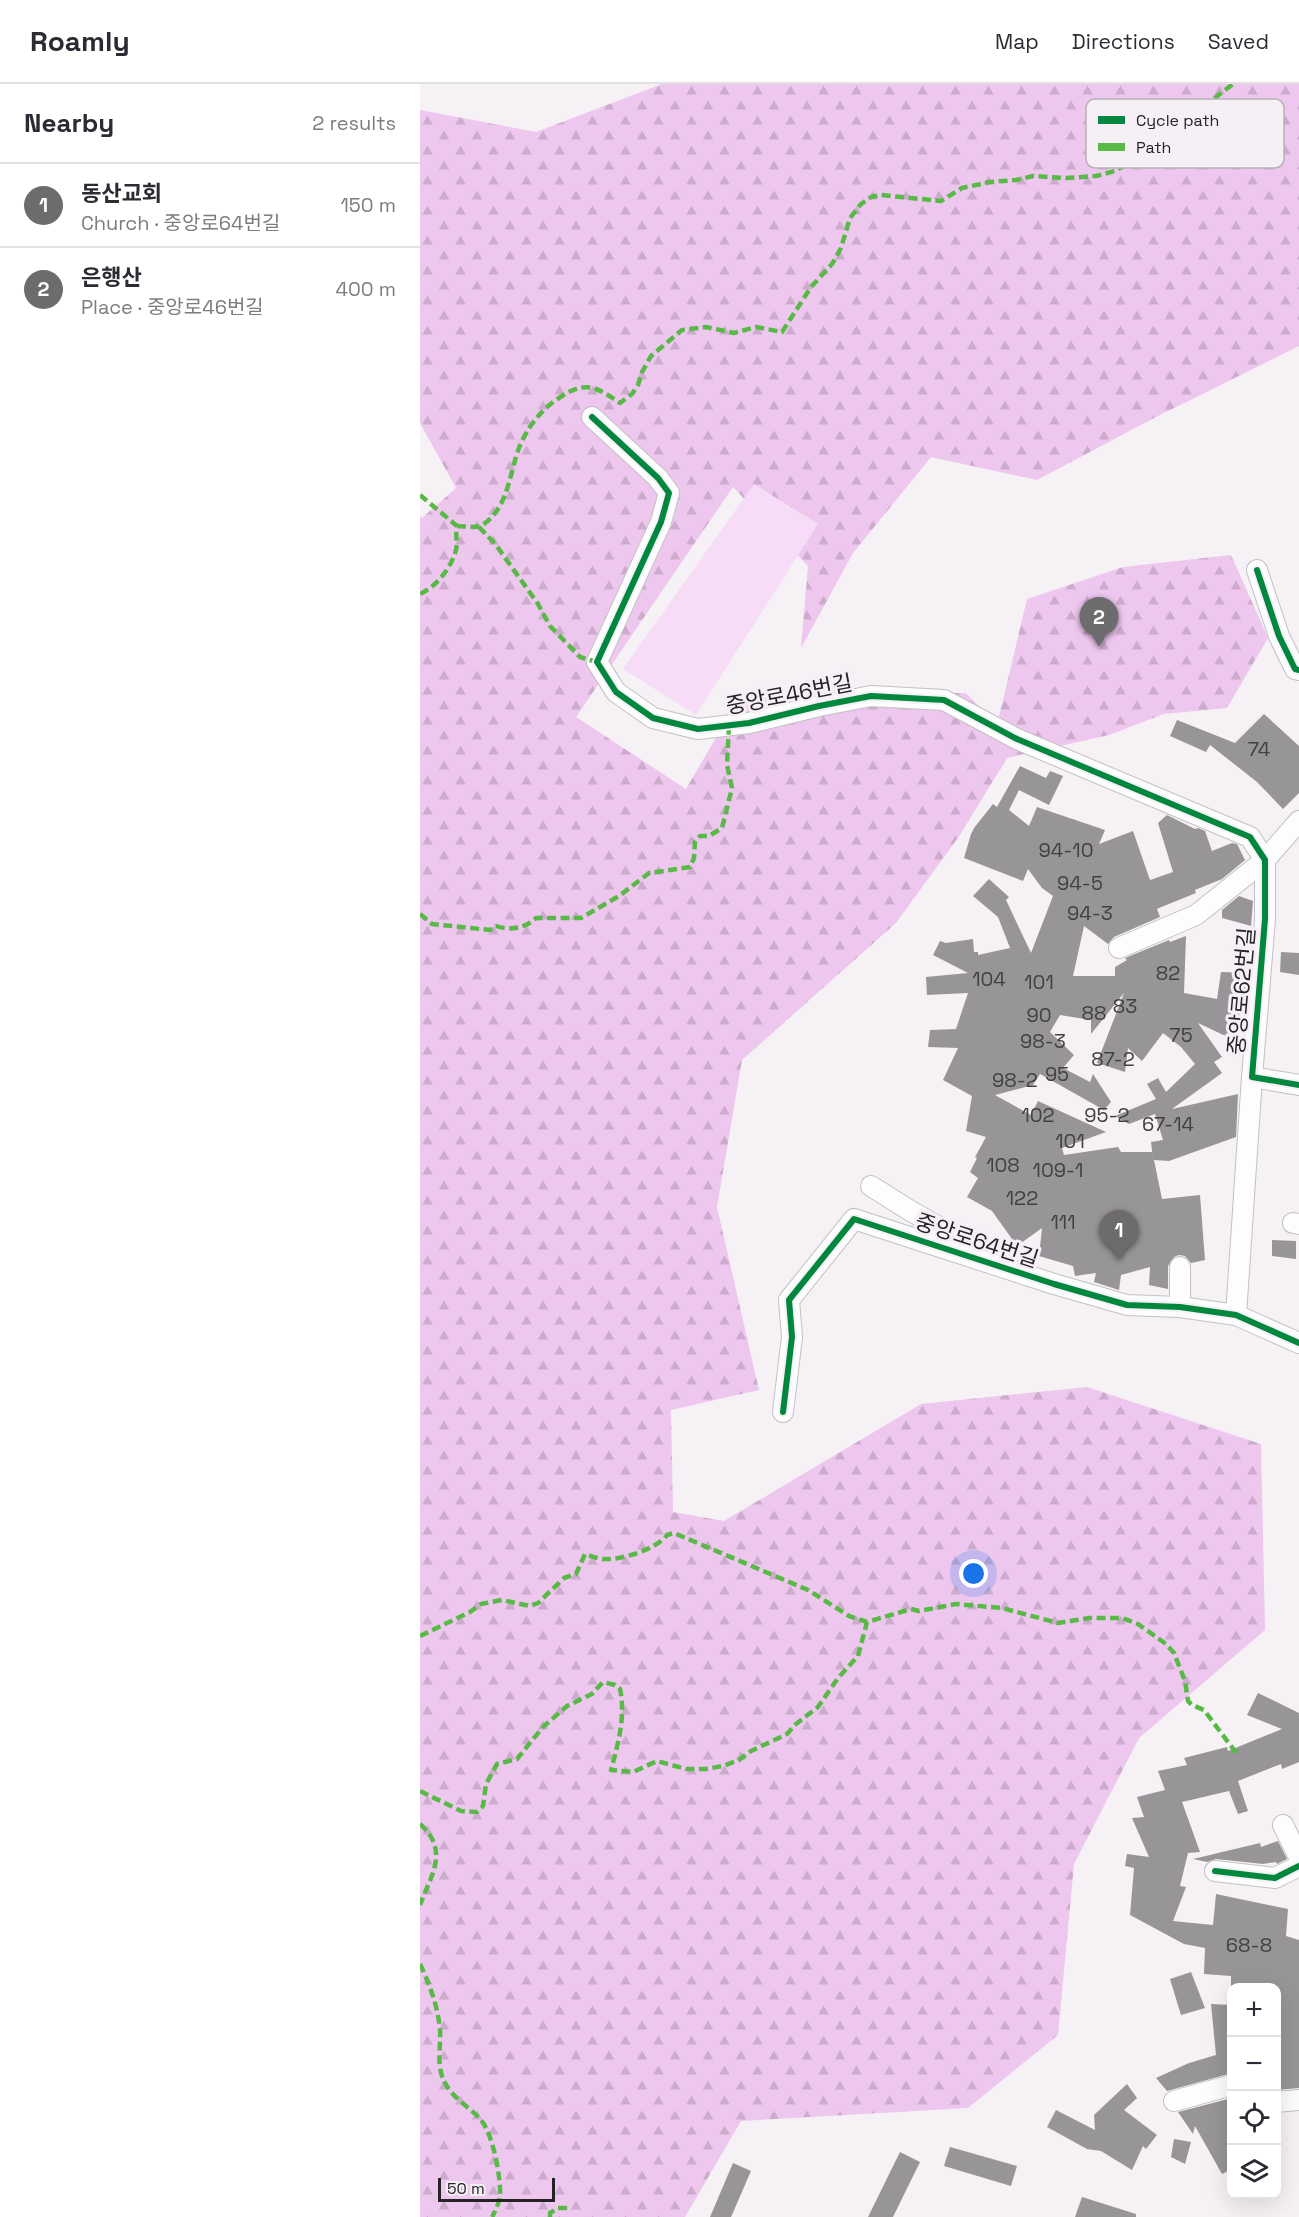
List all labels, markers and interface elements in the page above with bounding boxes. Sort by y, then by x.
text: Roamly [30,23,130,59]
text: Map [995,28,1039,55]
text: Directions [1072,28,1175,55]
text: Saved [1208,28,1269,55]
legend [1086,99,1284,168]
text: Nearby [24,106,114,140]
text: 2 results [312,110,396,136]
text: Cycle path [1136,110,1219,131]
text: Path [1136,137,1171,158]
text: 동산교회 [81,179,162,207]
text: 1 [39,192,48,218]
text: 150 m [341,192,396,218]
text: Church · 중앙로64번길 [81,210,280,236]
text: 은행산 [81,263,142,291]
text: 2 [38,276,49,302]
text: 400 m [336,276,396,302]
text: Place · 중앙로46번길 [81,294,264,320]
pin: 2 [1080,598,1118,647]
street label: 중앙로46번길 [723,668,855,720]
house number: 74 [1248,736,1270,762]
house number: 94-10 [1038,837,1094,863]
house number: 94-5 [1057,870,1103,896]
house number: 94-3 [1067,900,1113,926]
street label: 중앙로62번길 [1221,926,1261,1056]
house number: 82 [1156,960,1180,986]
house number: 104 [972,966,1006,992]
house number: 101 [1024,969,1054,995]
house number: 83 [1113,993,1137,1019]
house number: 88 [1082,1000,1106,1026]
house number: 90 [1026,1002,1052,1028]
house number: 75 [1169,1022,1193,1048]
house number: 98-3 [1020,1028,1066,1054]
house number: 87-2 [1091,1046,1135,1072]
house number: 95 [1045,1061,1069,1087]
house number: 98-2 [992,1067,1038,1093]
house number: 102 [1021,1102,1055,1128]
house number: 95-2 [1084,1102,1130,1128]
house number: 67-14 [1142,1111,1194,1137]
house number: 101 [1055,1128,1085,1154]
house number: 108 [986,1152,1020,1178]
house number: 109-1 [1033,1157,1083,1183]
house number: 122 [1006,1185,1038,1211]
street label: 중앙로64번길 [912,1207,1042,1273]
house number: 111 [1050,1209,1076,1235]
pin: 1 [1100,1210,1138,1260]
your location [959,1559,988,1588]
house number: 68-8 [1226,1932,1272,1958]
map controls [1227,1983,1281,2199]
button: + [1227,1983,1281,2037]
button: − [1227,2037,1281,2091]
button: locate [1227,2091,1281,2145]
button: layers [1227,2145,1281,2199]
scale bar [438,2175,555,2202]
text: 50 m [447,2178,485,2199]

